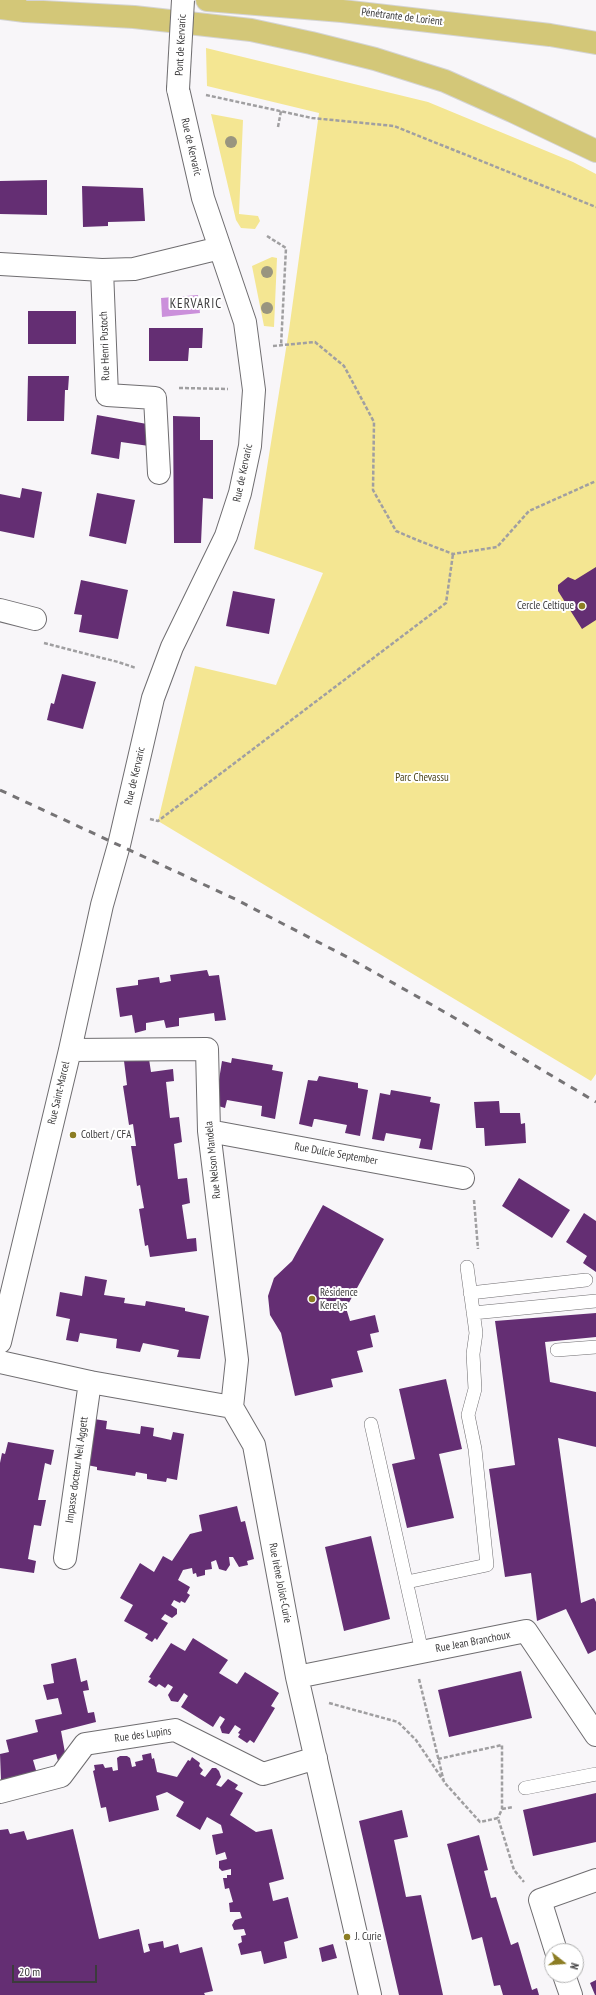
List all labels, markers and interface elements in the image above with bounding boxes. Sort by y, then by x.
street label: Pénétrante de Lorient [361,5,443,29]
street label: Pont de Kervaric [173,14,189,76]
street label: Rue de Kervaric [178,117,204,177]
district label: KERVARIC [170,296,222,312]
street label: Rue Henri Pustoch [97,311,113,381]
street label: Rue de Kervaric [230,443,256,503]
place label: Cercle Celtique [517,599,574,613]
marker: Cercle Celtique [577,601,587,611]
street label: Rue de Kervaric [122,746,148,806]
park label: Parc Chevassu [395,771,449,785]
street label: Rue Saint-Marcel [45,1060,73,1126]
street label: Rue Nelson Mandela [202,1120,224,1200]
place label: Colbert / CFA [81,1128,131,1142]
marker: Colbert / CFA [68,1130,78,1140]
street label: Rue Dulcie September [293,1140,379,1168]
place label: Résidence Kerelys [320,1286,358,1312]
marker: Résidence Kerelys [307,1294,317,1304]
street label: Impasse docteur Neil Aggett [63,1416,91,1524]
street label: Rue Irène Joliot-Curie [266,1542,294,1624]
street label: Rue Jean Branchoux [434,1628,512,1656]
street label: Rue des Lupins [114,1724,172,1746]
place label: J. Curie [355,1930,382,1944]
marker: J. Curie [342,1932,352,1942]
north arrow [544,1943,584,1983]
scale bar [14,1957,99,1983]
text: N [567,1961,582,1971]
text: 20 m [19,1964,40,1979]

